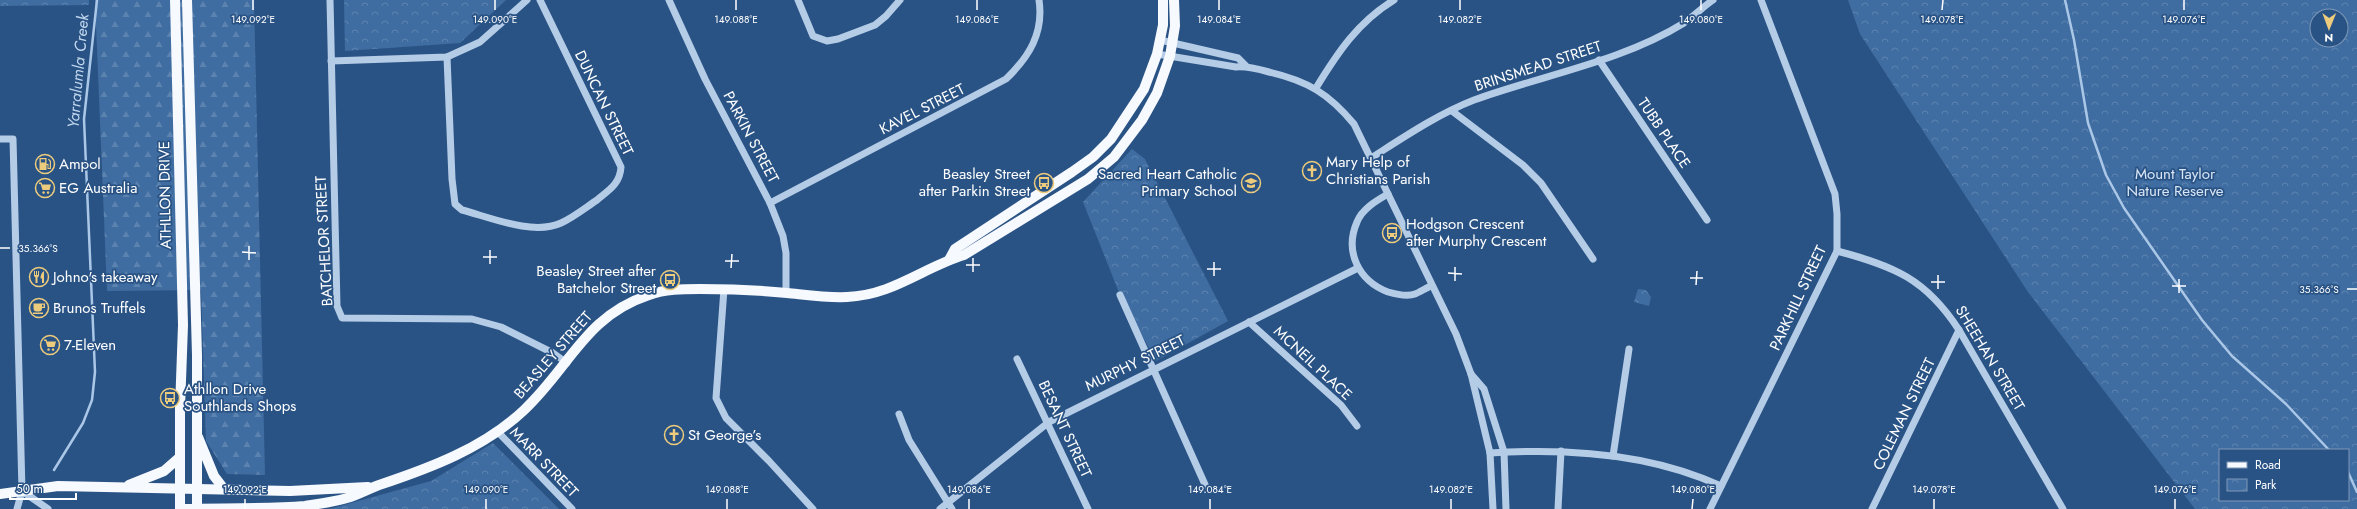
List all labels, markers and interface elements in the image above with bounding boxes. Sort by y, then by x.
north arrow [2309,8,2349,48]
water label: Yarralumla Creek [62,12,95,129]
text: 149.092°E [231,12,275,27]
text: 149.090°E [473,12,517,27]
text: 149.088°E [714,12,758,27]
text: 149.086°E [955,12,999,27]
text: 149.084°E [1197,12,1241,27]
text: 149.082°E [1438,12,1482,27]
text: 149.080°E [1679,12,1723,27]
text: 149.078°E [1920,12,1964,27]
text: 149.076°E [2162,12,2206,27]
text: N [2324,30,2333,46]
street label: BRINSMEAD STREET [1472,35,1604,97]
street label: DUNCAN STREET [569,47,639,159]
street label: KAVEL STREET [875,78,969,140]
street label: PARKIN STREET [718,87,784,187]
street label: TUBB PLACE [1632,93,1696,173]
street label: ATHLLON DRIVE [153,141,177,249]
place label: Mary Help of Christians Parish [1326,151,1430,190]
fuel station icon: Ampol [34,153,56,175]
place label: Ampol [59,153,101,175]
church icon: Mary Help of Christians Parish [1301,160,1323,182]
place label: Beasley Street after Parkin Street [919,163,1030,202]
place label: Sacred Heart Catholic Primary School [1098,163,1237,202]
park label: Mount Taylor Nature Reserve [2126,163,2224,202]
bus stop icon: Beasley Street after Parkin Street [1033,172,1055,194]
school or university icon: Sacred Heart Catholic Primary School [1240,172,1262,194]
street label: BATCHELOR STREET [310,175,338,307]
supermarket icon: EG Australia [34,177,56,199]
place label: EG Australia [59,177,137,199]
place label: Hodgson Crescent after Murphy Crescent [1406,213,1547,252]
bus stop icon: Hodgson Crescent after Murphy Crescent [1381,222,1403,244]
text: 35.366°S [18,241,58,256]
street label: PARKHILL STREET [1764,242,1832,354]
place label: Beasley Street after Batchelor Street [536,260,657,299]
restaurant icon: Johno's takeaway [28,266,50,288]
place label: Johno's takeaway [51,266,158,288]
bus stop icon: Beasley Street after Batchelor Street [659,269,681,291]
text: 35.366°S [2299,282,2339,297]
cafe icon: Brunos Truffels [28,297,50,319]
place label: Brunos Truffels [53,297,146,319]
street label: SHEEHAN STREET [1950,301,2030,415]
street label: BEASLEY STREET [509,306,597,404]
street label: MCNEIL PLACE [1269,321,1357,405]
street label: MURPHY STREET [1081,329,1189,397]
supermarket icon: 7-Eleven [39,334,61,356]
place label: 7-Eleven [64,334,116,356]
street label: COLEMAN STREET [1867,354,1941,474]
street label: BESANT STREET [1033,377,1097,481]
place label: Athllon Drive Southlands Shops [184,378,296,417]
bus stop icon: Athllon Drive Southlands Shops [159,387,181,409]
street label: MARR STREET [505,422,583,502]
church icon: St George’s [663,424,685,446]
place label: St George’s [688,424,761,446]
legend [2219,449,2349,501]
text: Road [2255,456,2281,474]
scale bar [10,475,76,501]
text: Park [2255,476,2277,494]
text: 50 m [16,480,43,498]
text: 149.092°E [223,482,267,497]
text: 149.090°E [464,482,508,497]
text: 149.088°E [705,482,749,497]
text: 149.086°E [947,482,991,497]
text: 149.084°E [1188,482,1232,497]
text: 149.082°E [1429,482,1473,497]
text: 149.080°E [1671,482,1715,497]
text: 149.078°E [1912,482,1956,497]
text: 149.076°E [2153,482,2197,497]

